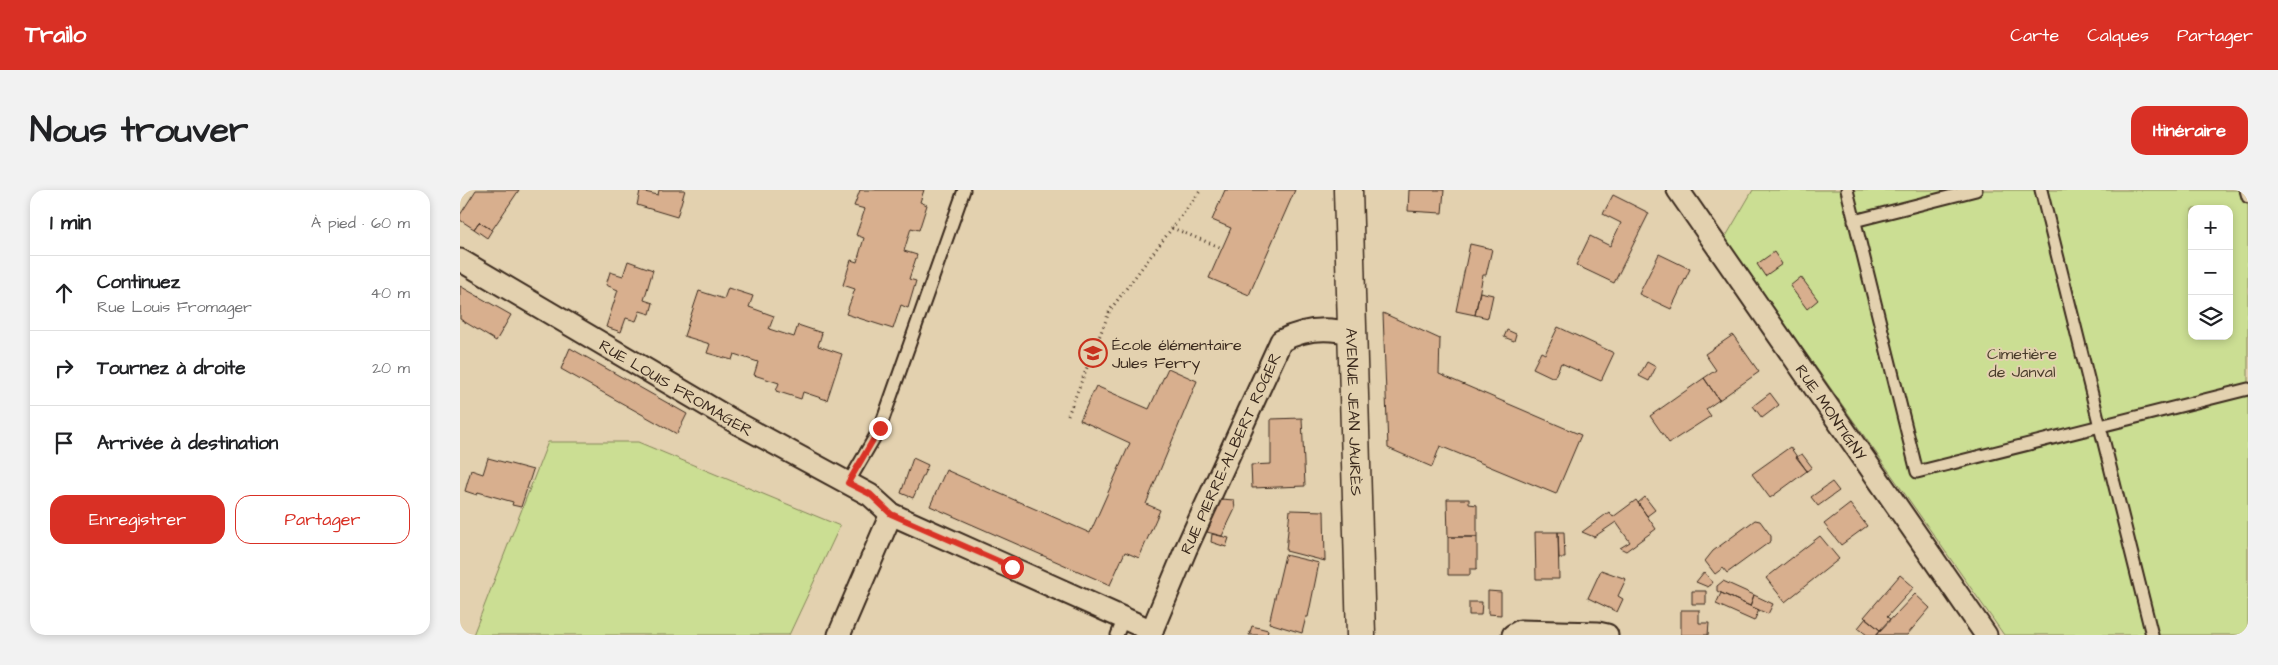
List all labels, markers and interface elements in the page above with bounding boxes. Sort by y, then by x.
text: Trailo [25,18,86,52]
text: Carte [2010,23,2059,48]
text: Calques [2087,23,2149,48]
text: Partager [2177,23,2253,48]
text: Nous trouver [30,106,248,155]
button: Itinéraire [2131,106,2248,155]
map controls [2188,205,2233,340]
button: + [2188,205,2233,250]
text: 1 min [50,208,91,237]
text: À pied · 60 m [311,212,410,234]
button: − [2188,250,2233,295]
text: Continuez [97,269,180,296]
icon: ahead [50,279,78,307]
text: 40 m [370,282,410,304]
button: layers [2188,295,2233,340]
text: Rue Louis Fromager [97,296,252,318]
street label: AVENUE JEAN JAURÈS [1340,328,1367,496]
street label: RUE LOUIS FROMAGER [595,334,757,442]
place label: École élémentaire Jules Ferry [1112,334,1242,375]
school or university icon: École élémentaire Jules Ferry [1078,338,1108,368]
park label: Cimetière de Janval [1987,343,2057,383]
street label: RUE PIERRE-ALBERT ROGER [1175,349,1286,558]
icon: right [50,354,78,382]
text: Tournez à droite [97,355,245,382]
text: 20 m [372,357,410,379]
street label: RUE MONTIGNY [1790,360,1872,465]
route end [869,417,892,440]
icon: arrive [50,429,78,457]
text: Arrivée à destination [97,430,278,457]
button: Enregistrer [50,495,225,544]
button: Partager [235,495,410,544]
route start [1001,556,1024,579]

